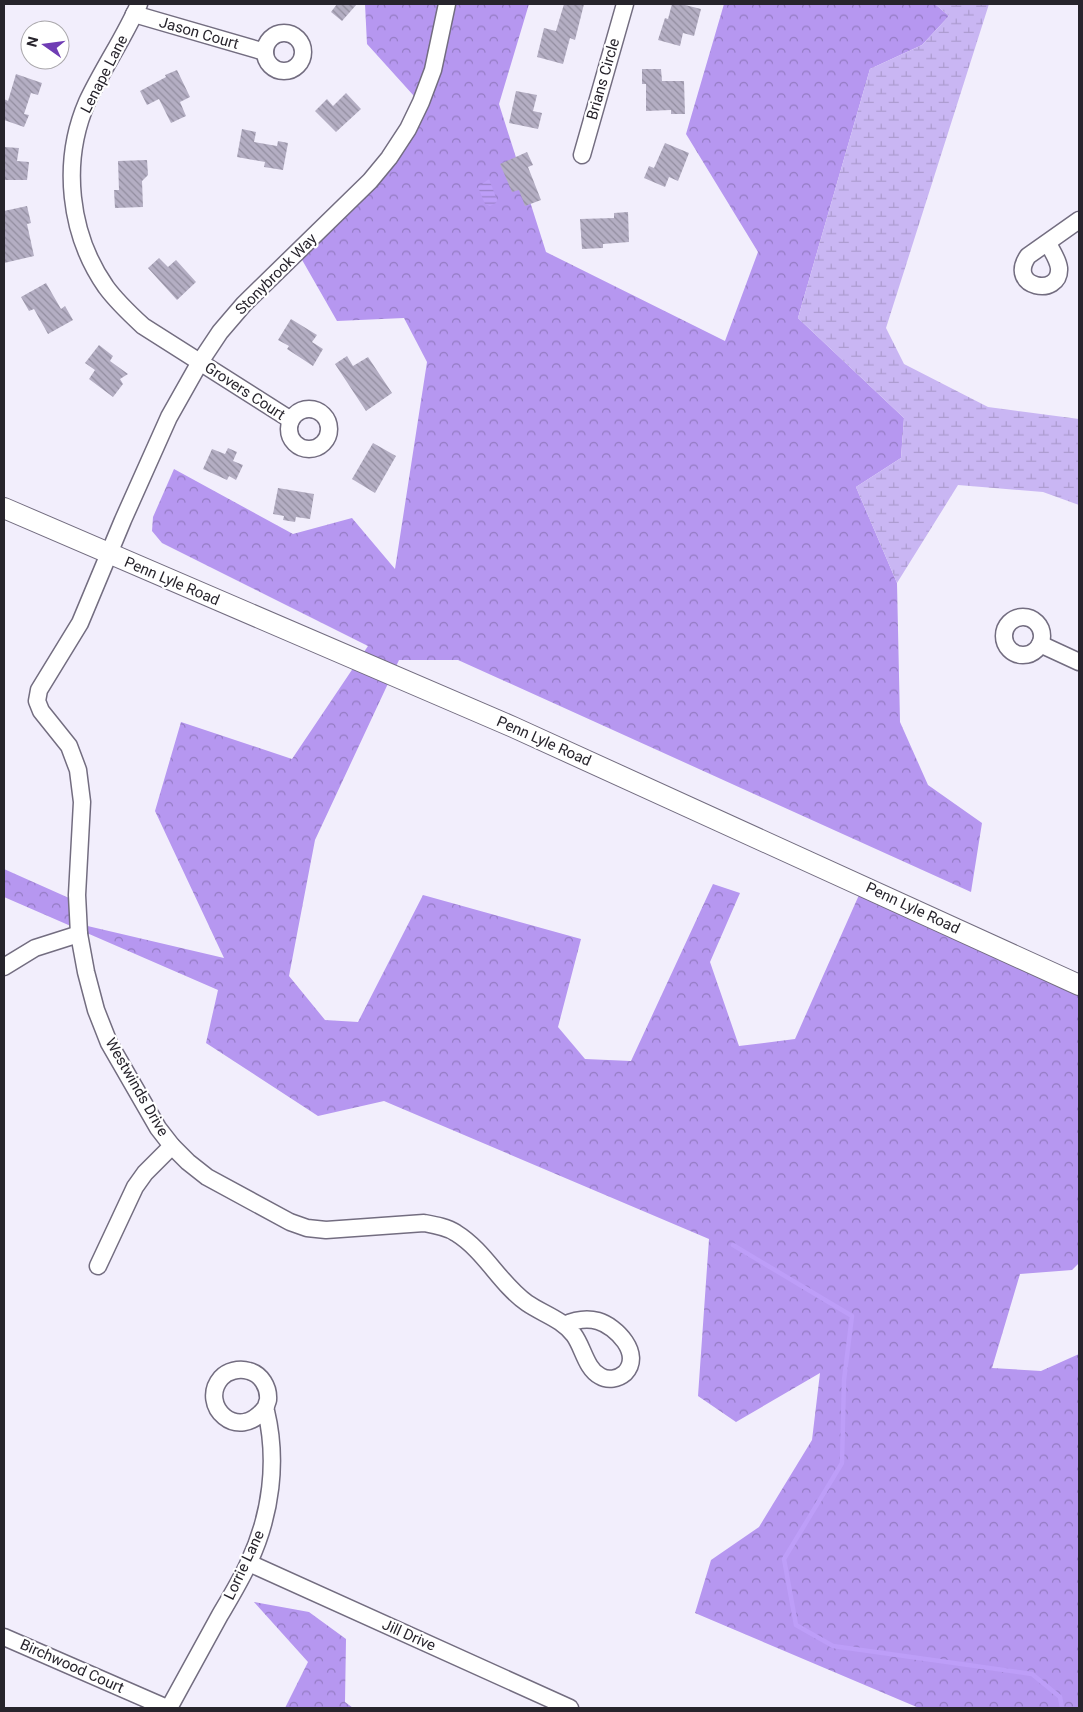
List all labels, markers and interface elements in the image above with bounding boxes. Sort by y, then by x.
street label: Jason Court [157,13,241,53]
north arrow [20,20,70,70]
street label: Lenape Lane [77,32,131,116]
text: N [23,35,41,49]
street label: Brians Circle [583,36,623,122]
street label: Stonybrook Way [232,230,320,318]
street label: Grovers Court [201,358,289,424]
street label: Penn Lyle Road [122,553,222,609]
street label: Penn Lyle Road [494,712,594,770]
street label: Penn Lyle Road [863,878,963,938]
street label: Westwinds Drive [102,1035,172,1139]
street label: Lorrie Lane [220,1527,268,1603]
street label: Jill Drive [379,1615,439,1655]
street label: Birchwood Court [17,1635,127,1697]

